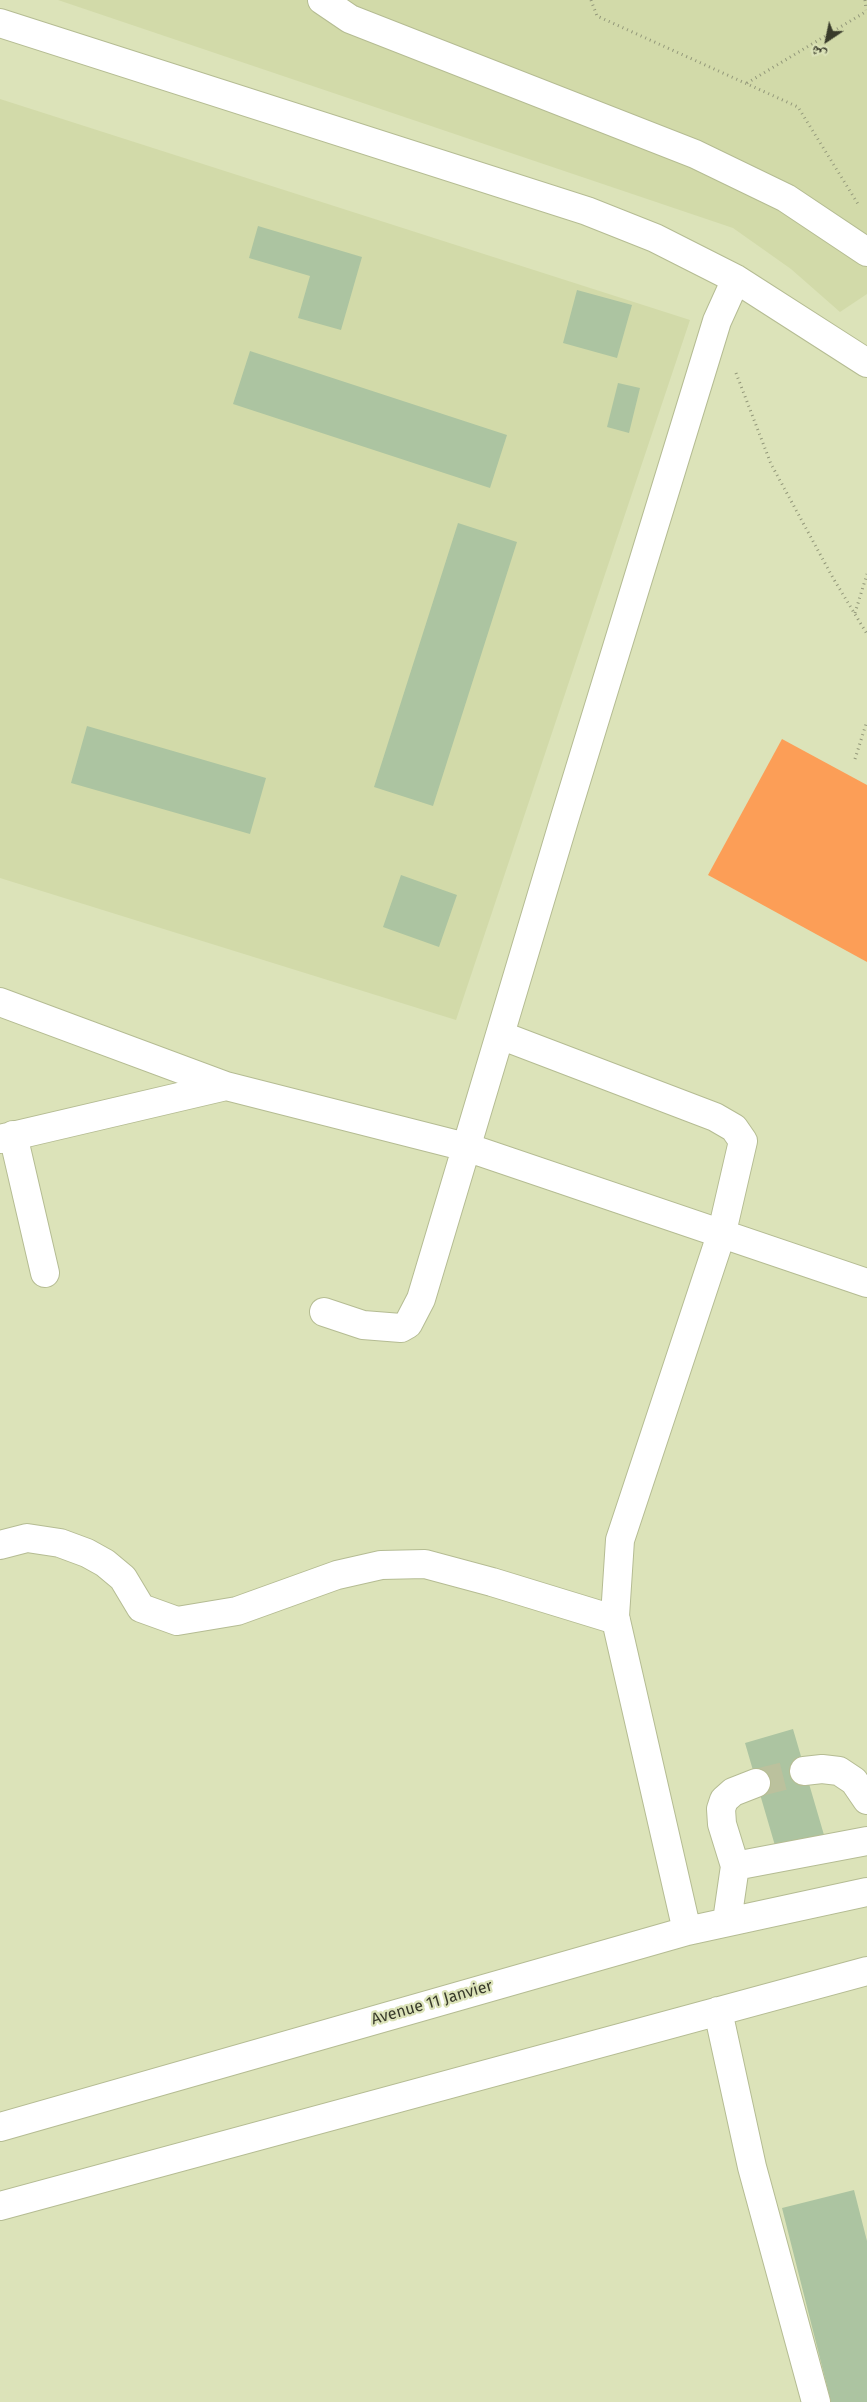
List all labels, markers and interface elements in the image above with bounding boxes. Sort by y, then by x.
north arrow [802,15,852,65]
text: ش [807,42,829,64]
street label: Avenue 11 Janvier [369,1976,495,2030]

